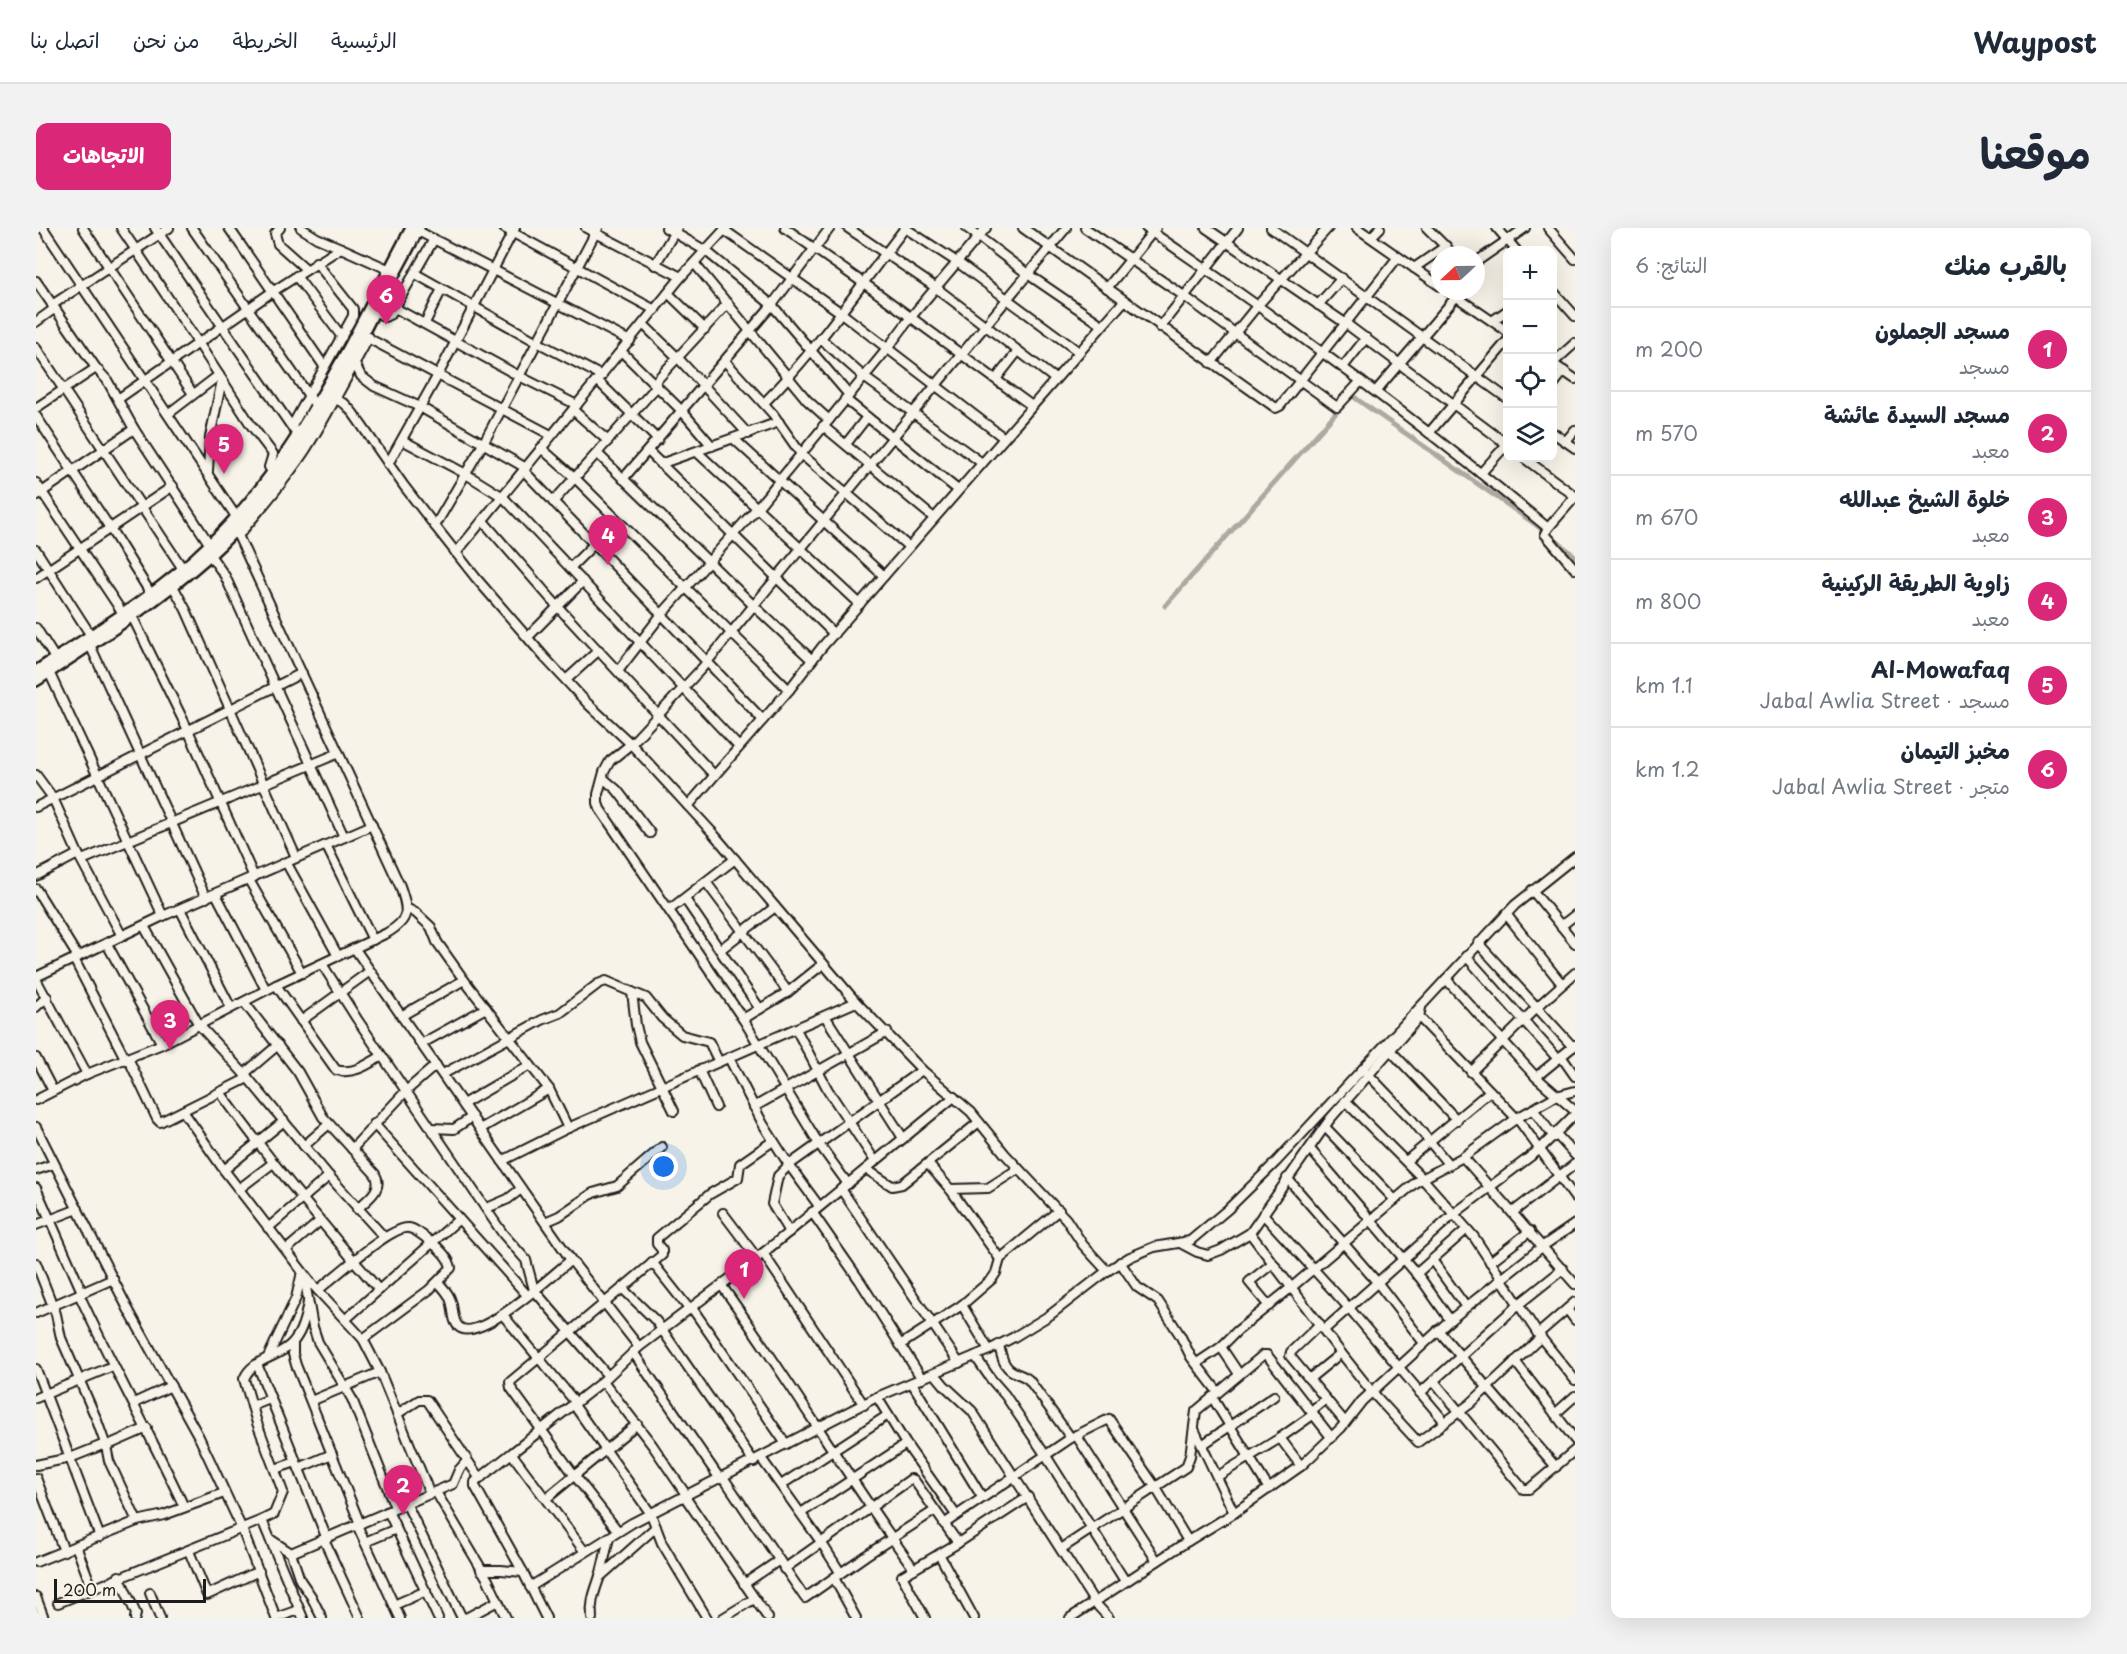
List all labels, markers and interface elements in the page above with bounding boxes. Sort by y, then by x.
text: Waypost [1973,20,2097,63]
text: اتصل بنا [30,23,100,55]
text: من نحن [133,23,199,55]
text: الخريطة [232,23,298,55]
text: الرئيسية [331,23,397,55]
text: موقعنا [1980,120,2091,183]
button: الاتجاهات [36,123,171,190]
text: بالقرب منك [1945,245,2067,284]
north arrow [1431,246,1485,300]
map controls [1503,246,1557,462]
button: + [1503,246,1557,300]
text: النتائج: 6 [1635,250,1707,280]
pin: 6 [366,276,406,325]
button: − [1503,300,1557,354]
text: مسجد الجملون [1875,313,2010,346]
text: 200 m [1635,334,1703,364]
text: 1 [2043,334,2052,364]
text: مسجد [1959,351,2010,381]
button: locate [1503,354,1557,408]
text: مسجد السيدة عائشة [1824,397,2010,430]
button: layers [1503,408,1557,462]
text: 570 m [1635,418,1698,448]
text: 2 [2040,418,2055,448]
pin: 5 [204,424,243,474]
text: معبد [1972,435,2010,465]
text: خلوة الشيخ عبدالله [1839,481,2010,514]
text: 670 m [1635,502,1698,532]
text: 3 [2041,502,2054,532]
pin: 4 [588,516,628,565]
text: معبد [1972,519,2010,549]
text: زاوية الطريقة الركينية [1821,565,2010,598]
text: 800 m [1635,586,1702,616]
text: 4 [2041,586,2054,616]
text: معبد [1972,603,2010,633]
text: Al-Mowafaq [1871,652,2010,685]
text: 1.1 km [1635,670,1693,700]
text: 5 [2041,670,2054,700]
text: مسجد · Jabal Awlia Street [1760,685,2010,715]
text: مخبز التيمان [1901,733,2010,766]
text: 1.2 km [1635,754,1700,784]
text: 6 [2040,754,2055,784]
text: متجر · Jabal Awlia Street [1772,771,2010,801]
pin: 3 [150,1000,190,1050]
your location [649,1152,678,1181]
pin: 1 [724,1250,764,1299]
pin: 2 [384,1466,422,1515]
scale bar [54,1576,206,1604]
text: 200 m [63,1577,116,1601]

